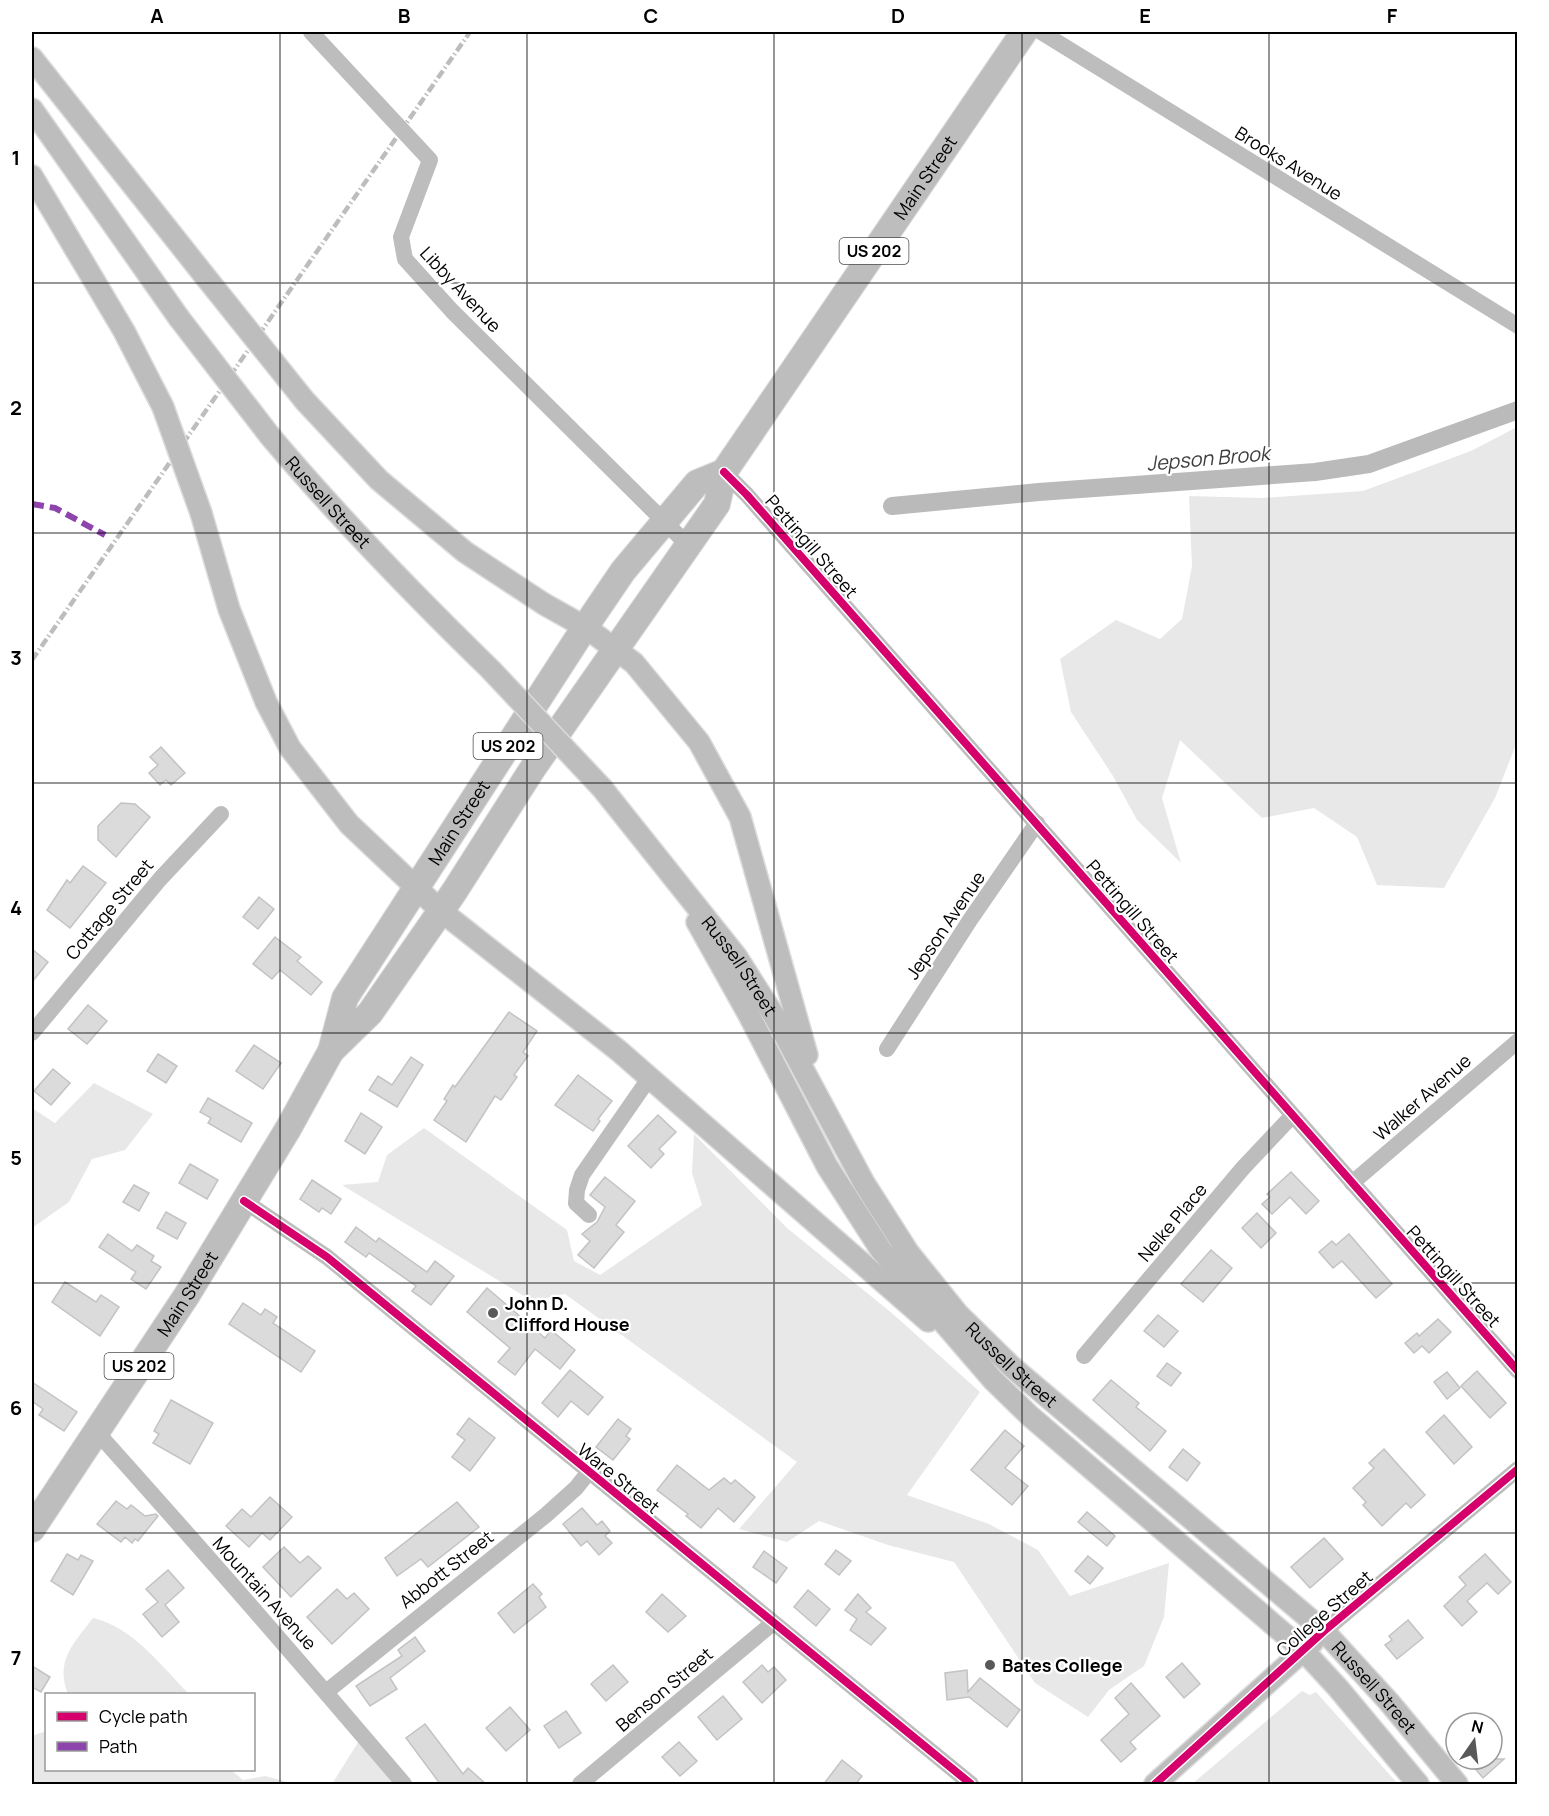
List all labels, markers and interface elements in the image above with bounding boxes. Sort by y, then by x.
text: A [150,2,164,29]
text: B [398,2,411,29]
text: C [644,2,658,29]
text: D [891,2,905,29]
text: E [1139,2,1151,29]
text: F [1387,2,1398,29]
street label: Brooks Avenue [1231,120,1347,206]
street label: Main Street [888,131,962,224]
text: 1 [12,144,20,171]
road number: US 202 [840,238,908,264]
street label: Libby Avenue [415,241,507,337]
text: 2 [10,394,22,421]
water label: Jepson Brook [1145,439,1274,477]
street label: Russell Street [280,451,376,553]
street label: Pettingill Street [761,489,863,603]
text: 3 [10,644,22,671]
road number: US 202 [474,733,542,759]
street label: Main Street [422,775,495,869]
street label: Cottage Street [60,854,158,964]
street label: Pettingill Street [1082,854,1184,968]
street label: Jepson Avenue [900,866,990,984]
text: 4 [10,894,22,921]
street label: Russell Street [697,911,783,1020]
street label: Walker Avenue [1368,1048,1476,1146]
text: 5 [10,1144,22,1171]
street label: Nelke Place [1132,1178,1212,1266]
street label: Pettingill Street [1402,1220,1506,1332]
street label: Main Street [151,1246,223,1341]
place label: John D. Clifford House [505,1291,630,1336]
marker: John D. Clifford House [486,1306,500,1320]
street label: Russell Street [961,1316,1063,1413]
road number: US 202 [104,1353,174,1379]
text: 6 [10,1394,22,1421]
street label: Ware Street [573,1437,665,1519]
street label: Abbott Street [394,1525,498,1613]
street label: Mountain Avenue [208,1531,322,1655]
street label: College Street [1271,1565,1377,1661]
street label: Russell Street [1327,1636,1422,1738]
street label: Benson Street [611,1641,717,1737]
text: 7 [11,1644,21,1671]
place label: Bates College [1002,1653,1123,1677]
marker: Bates College [983,1658,997,1672]
legend [45,1693,255,1771]
text: Cycle path [99,1704,188,1728]
north arrow [1444,1711,1504,1771]
text: N [1469,1714,1486,1739]
text: Path [99,1734,137,1758]

